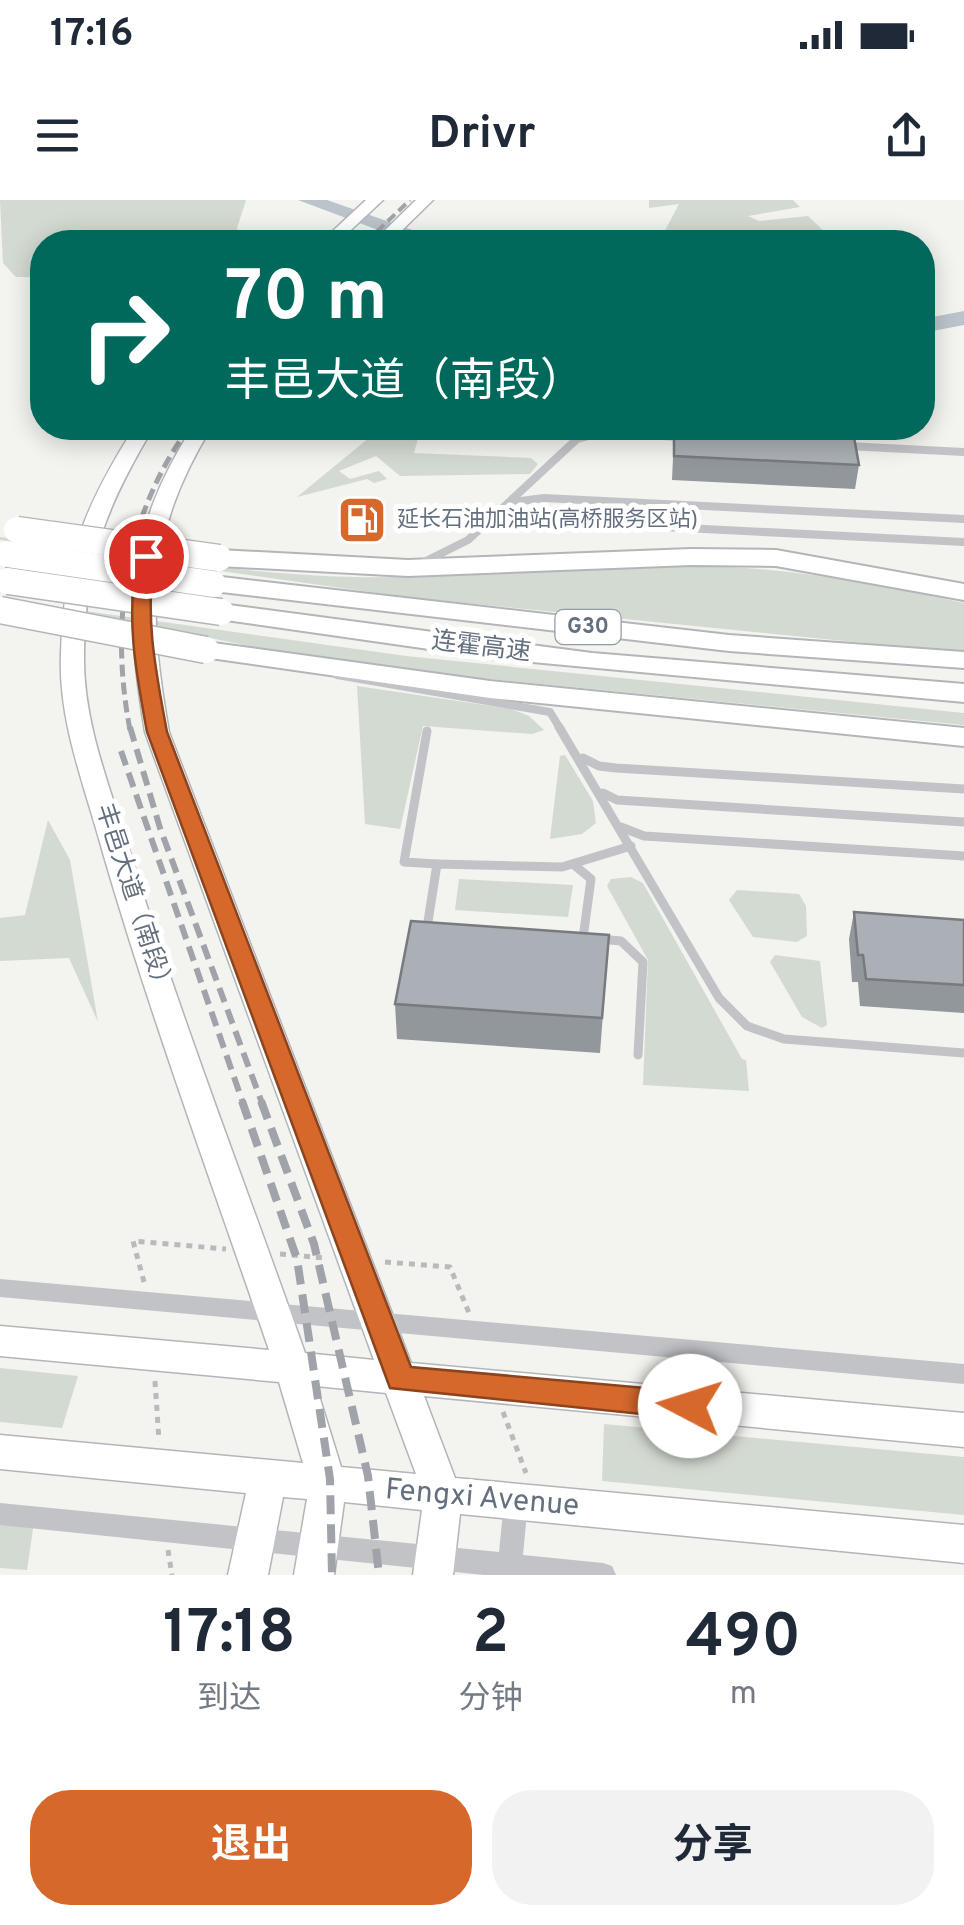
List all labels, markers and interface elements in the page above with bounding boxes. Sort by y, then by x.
text: 17:16 [50,11,133,60]
text: Drivr [428,107,536,164]
icon: menu [30,108,85,163]
icon: share [879,108,934,163]
text: 70 m [225,256,388,345]
icon: right [60,270,190,400]
text: 丰邑大道（南段） [225,355,585,412]
fuel station icon: 延长石油加油站(高桥服务区站) [336,494,388,546]
place label: 延长石油加油站(高桥服务区站) [397,507,698,534]
pin [104,514,189,599]
icon: arrive [119,529,174,584]
road number: G30 [556,610,620,644]
street label: 连霍高速 [429,626,533,670]
street label: 丰邑大道（南段） [87,800,179,1000]
position arrow [638,1354,742,1458]
street label: Fengxi Avenue [383,1472,581,1526]
text: 17:18 [163,1598,296,1674]
text: 2 [472,1598,509,1674]
text: 490 [686,1602,801,1678]
text: m [730,1675,757,1715]
text: 到达 [197,1680,261,1720]
text: 分钟 [459,1680,523,1720]
button: 退出 [30,1790,472,1905]
button: 分享 [492,1790,934,1905]

